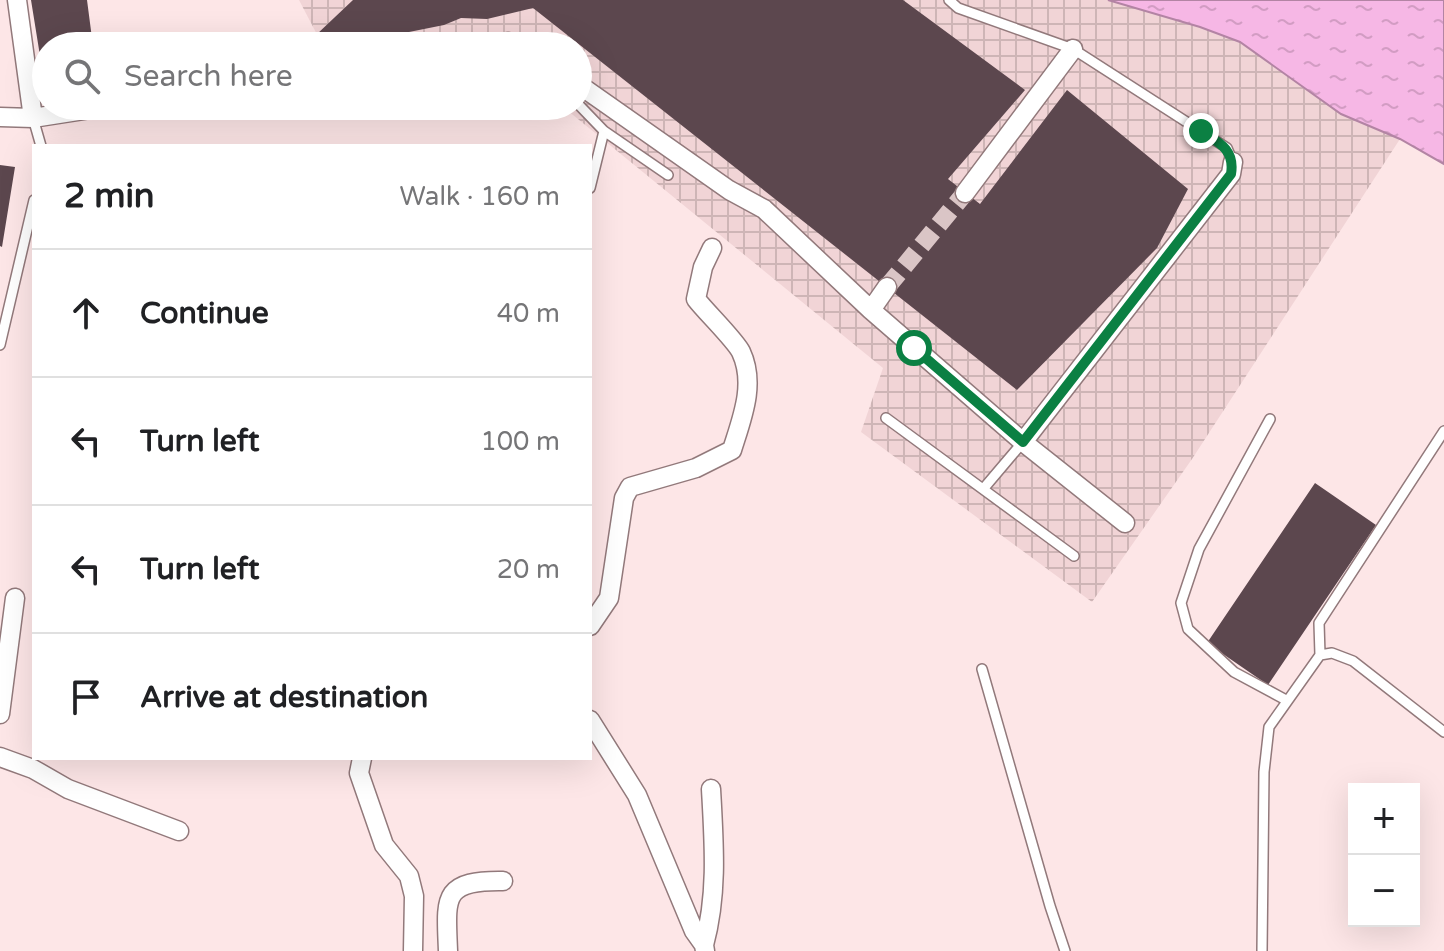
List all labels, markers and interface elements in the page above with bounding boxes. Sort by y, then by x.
search box [32,32,592,120]
icon: search [60,54,104,98]
text: Search here [124,58,293,95]
route end [1183,113,1219,149]
text: 2 min [64,176,155,217]
text: Walk · 160 m [400,181,560,212]
icon: ahead [64,291,108,335]
text: Continue [140,295,269,332]
text: 40 m [497,298,560,329]
route start [896,330,932,366]
icon: left [64,419,108,463]
text: Turn left [140,423,259,460]
text: 100 m [480,426,560,457]
icon: left [64,547,108,591]
text: Turn left [140,551,259,588]
text: 20 m [497,554,560,585]
icon: arrive [64,675,108,719]
text: Arrive at destination [140,679,428,716]
map controls [1348,783,1420,927]
button: + [1348,783,1420,855]
button: − [1348,855,1420,927]

